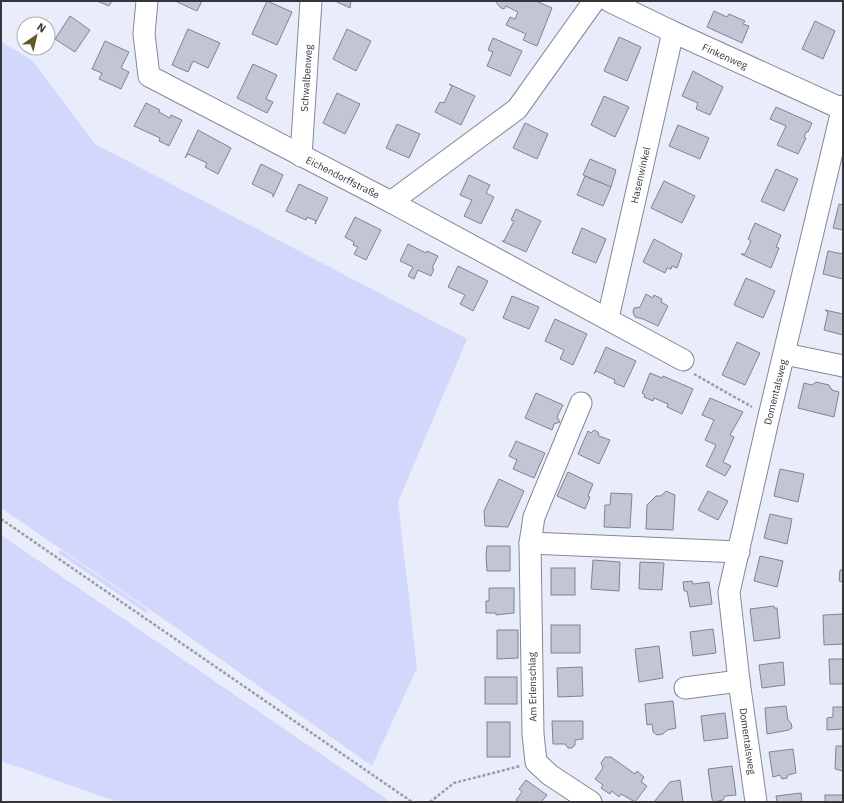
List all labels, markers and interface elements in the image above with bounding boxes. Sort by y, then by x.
north arrow [16,16,56,56]
text: N [34,20,49,36]
street label: Finkenweg [700,41,750,73]
street label: Schwalbenweg [298,43,315,112]
street label: Hasenwinkel [628,145,653,205]
street label: Eichendorffstraße [304,153,382,202]
street label: Domentalsweg [761,357,790,426]
street label: Am Erlenschlag [525,651,540,722]
street label: Domentalsweg [736,707,759,776]

